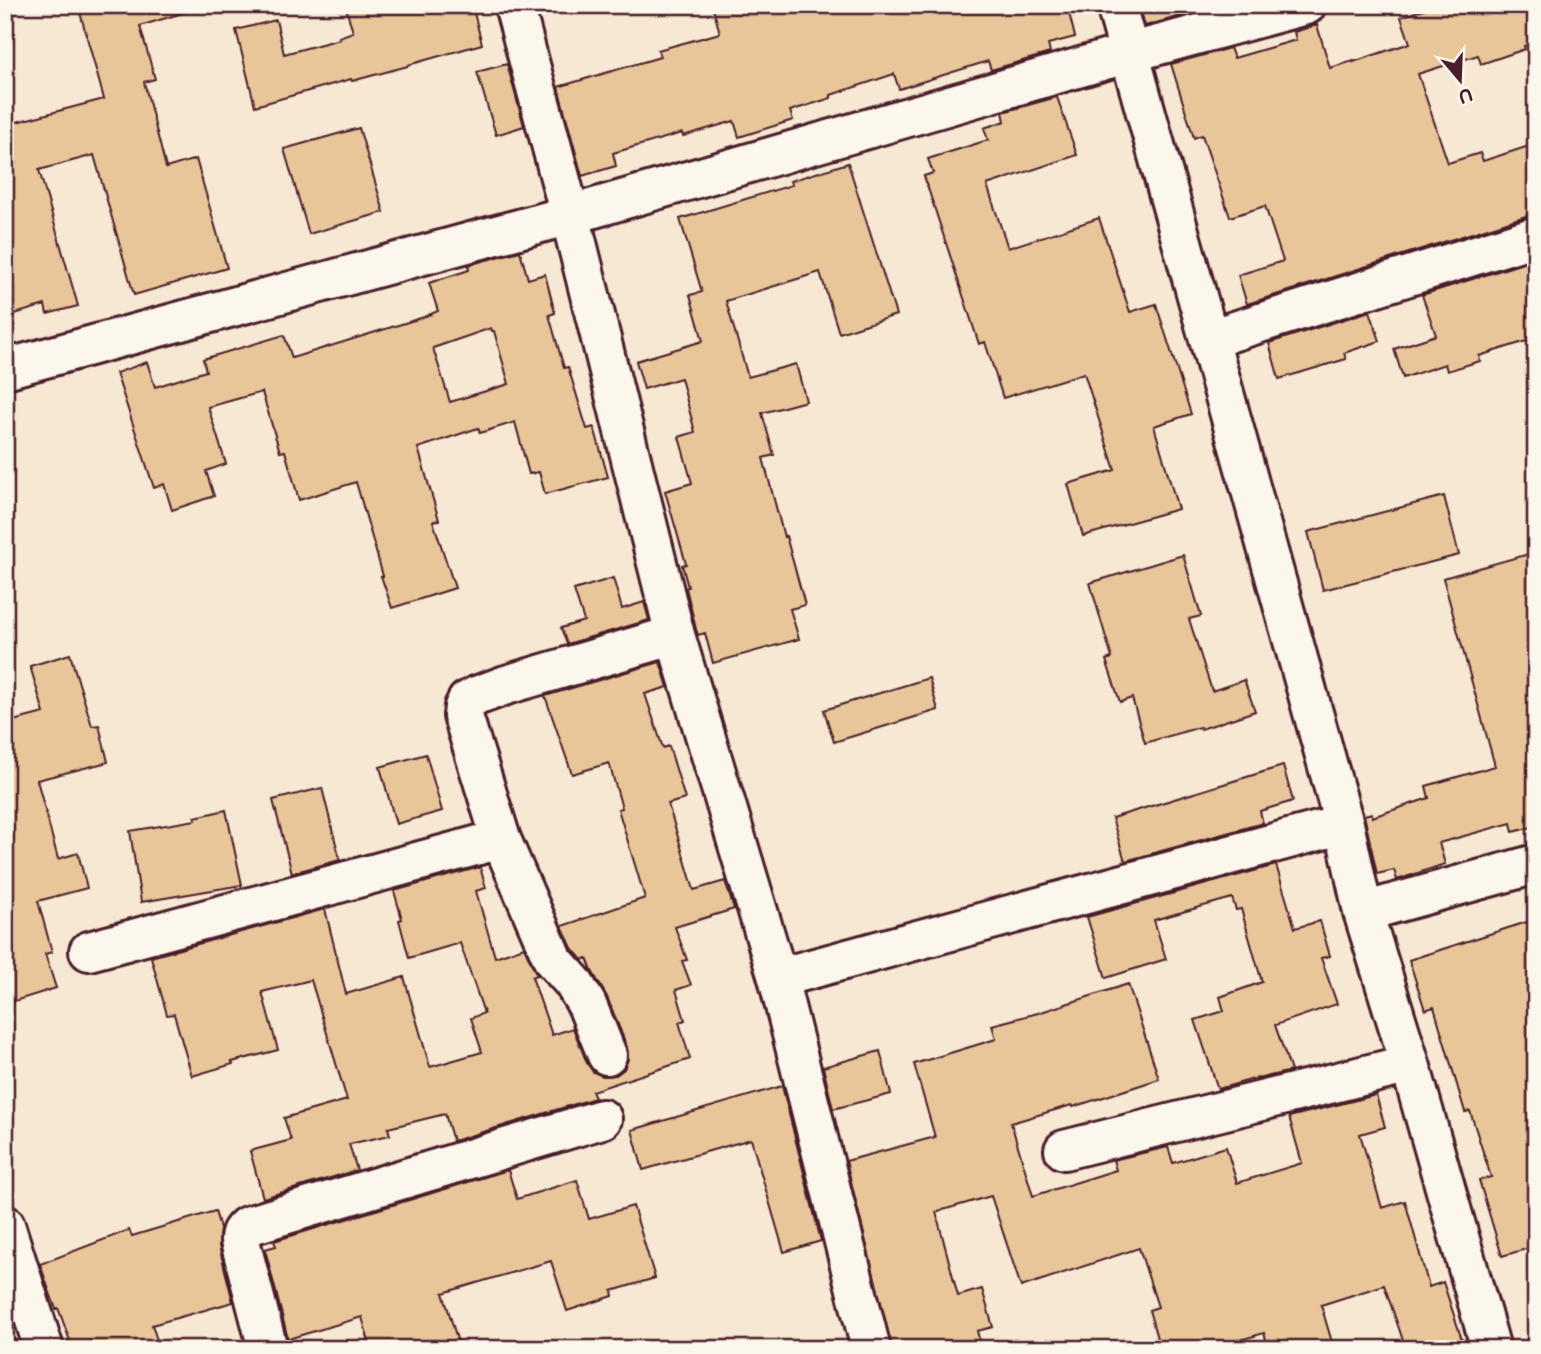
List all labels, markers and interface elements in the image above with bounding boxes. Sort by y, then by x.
north arrow [1426,46,1496,116]
text: U [1455,82,1475,108]

